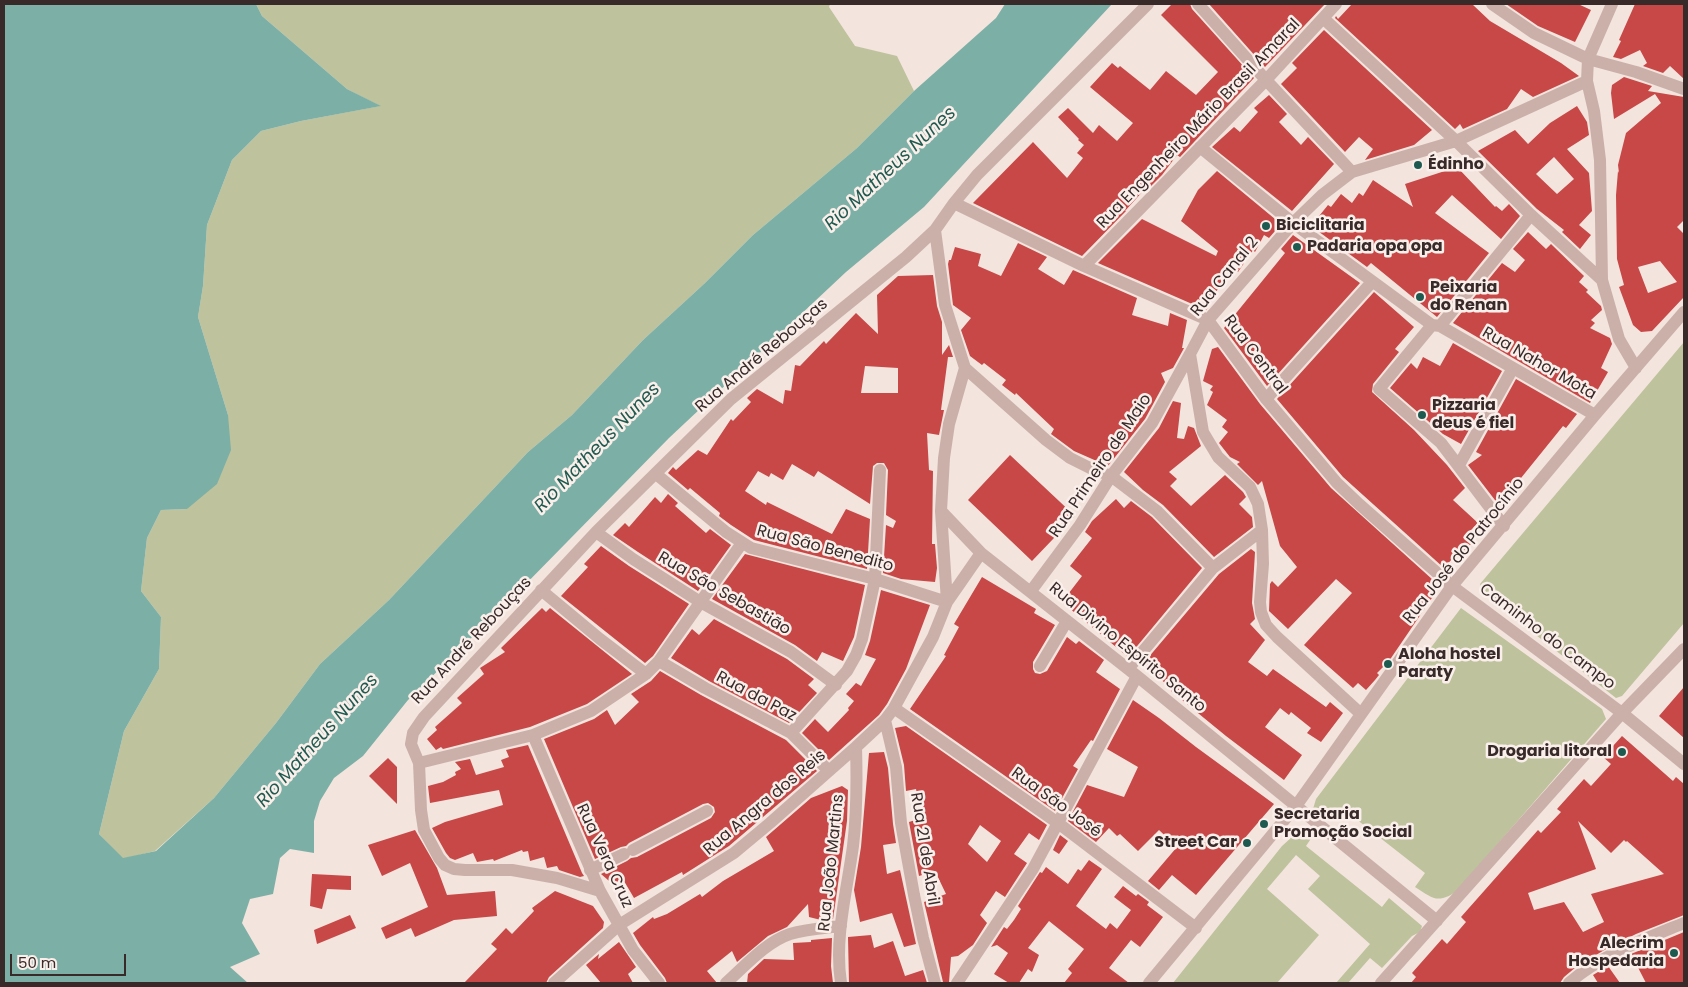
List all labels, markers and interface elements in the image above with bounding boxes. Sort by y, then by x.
street label: Rua Engenheiro Mário Brasil Amaral [1093,15,1305,233]
water label: Rio Matheus Nunes [821,103,961,235]
place label: Édinho [1428,155,1484,175]
marker: Édinho [1412,159,1424,171]
place label: Biciclitaria [1276,216,1365,236]
marker: Biciclitaria [1260,220,1272,232]
street label: Rua Canal 2 [1187,233,1263,321]
place label: Padaria opa opa [1307,237,1443,257]
marker: Padaria opa opa [1291,241,1303,253]
place label: Peixaria do Renan [1430,278,1507,316]
marker: Peixaria do Renan [1414,291,1426,303]
street label: Rua André Rebouças [692,295,832,417]
street label: Rua Central [1219,312,1291,398]
street label: Rua Nahor Mota [1479,324,1599,404]
water label: Rio Matheus Nunes [531,379,665,517]
street label: Rua Primeiro de Maio [1046,391,1156,541]
place label: Pizzaria deus é fiel [1432,396,1514,434]
marker: Pizzaria deus é fiel [1416,409,1428,421]
street label: Rua José do Patrocínio [1399,474,1529,628]
street label: Rua São Benedito [755,522,895,576]
street label: Rua São Sebastião [654,548,794,640]
street label: Rua André Rebouças [408,573,536,709]
street label: Rua Divino Espírito Santo [1045,579,1209,717]
street label: Caminho do Campo [1475,580,1619,694]
place label: Aloha hostel Paraty [1398,645,1501,683]
marker: Aloha hostel Paraty [1382,658,1394,670]
street label: Rua da Paz [713,668,799,726]
water label: Rio Matheus Nunes [253,670,383,812]
place label: Drogaria litoral [1487,742,1612,762]
street label: Rua Angra dos Reis [700,746,830,860]
marker: Drogaria litoral [1616,746,1628,758]
street label: Rua São José [1007,764,1105,842]
street label: Rua 21 de Abril [906,791,942,907]
street label: Rua João Martins [815,793,849,933]
street label: Rua Vera Cruz [571,801,637,911]
place label: Secretaria Promoção Social [1274,805,1412,843]
marker: Secretaria Promoção Social [1258,818,1270,830]
place label: Street Car [1154,833,1237,853]
marker: Street Car [1241,837,1253,849]
place label: Alecrim Hospedaria [1568,934,1664,972]
scale bar [12,944,129,976]
marker: Alecrim Hospedaria [1668,947,1680,959]
text: 50 m [18,952,56,973]

